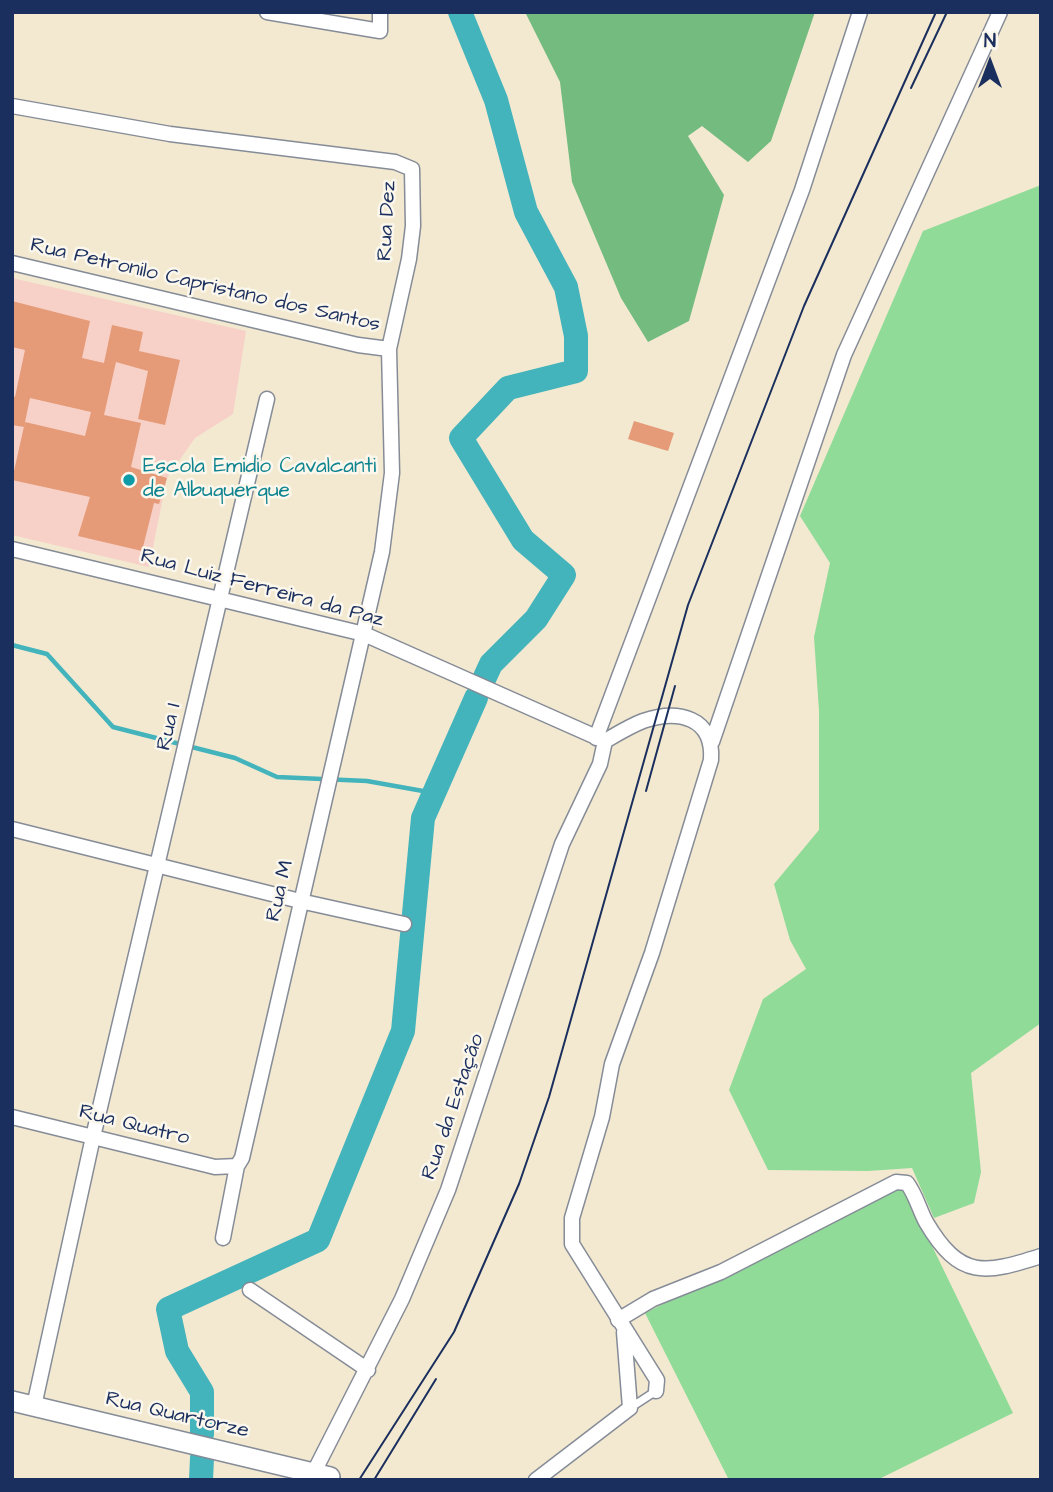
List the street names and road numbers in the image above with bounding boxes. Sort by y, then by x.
street label: Rua Dez [373,180,403,262]
street label: Rua Petronilo Capristano dos Santos [28,233,382,339]
street label: Rua Luiz Ferreira da Paz [138,544,386,634]
street label: Rua I [152,701,188,753]
street label: Rua M [262,858,300,924]
street label: Rua da Estação [417,1031,491,1183]
street label: Rua Quatro [76,1100,192,1152]
street label: Rua Quartorze [103,1387,251,1445]

